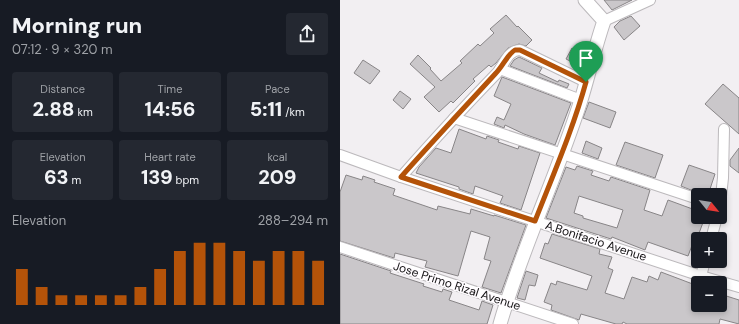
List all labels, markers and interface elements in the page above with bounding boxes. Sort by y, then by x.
text: Morning run [12,11,142,40]
button: share [286,13,328,55]
text: 07:12 · 9 × 320 m [12,41,113,58]
pin [569,41,603,82]
icon: arrive [575,47,597,69]
text: Distance [40,82,85,96]
text: Time [158,82,182,96]
text: Pace [265,82,290,96]
text: 2.88 [32,96,75,122]
text: 14:56 [145,96,195,122]
text: 5:11 [250,96,282,122]
text: km [75,105,93,119]
text: /km [282,105,305,119]
text: Elevation [40,150,86,164]
text: Heart rate [144,150,196,164]
text: kcal [267,150,287,164]
text: 63 [44,164,69,190]
text: 139 [141,164,173,190]
text: 209 [258,164,296,190]
text: m [69,173,81,187]
text: bpm [173,173,199,187]
north arrow [691,188,727,224]
map controls [691,188,727,312]
text: Elevation [12,212,66,229]
text: 288–294 m [258,212,328,229]
street label: A.Bonifacio Avenue [543,217,649,265]
button: + [691,232,727,268]
street label: Jose Primo Rizal Avenue [391,258,523,314]
button: − [691,276,727,312]

